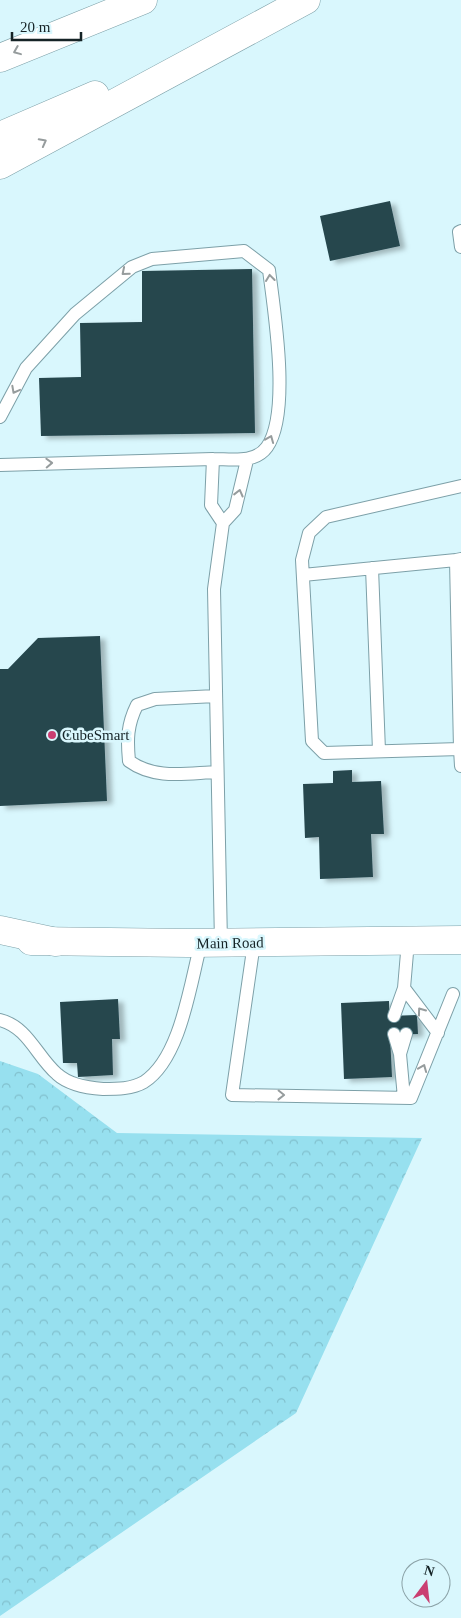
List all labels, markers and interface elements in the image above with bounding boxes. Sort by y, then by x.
scale bar [12,10,81,42]
text: 20 m [20,19,51,35]
one-way arrow [13,45,22,56]
one-way arrow [38,138,47,148]
one-way arrow [122,267,131,275]
one-way arrow [265,274,276,282]
one-way arrow [11,384,21,393]
one-way arrow [264,435,274,444]
one-way arrow [45,458,53,469]
one-way arrow [233,489,244,498]
place label: CubeSmart [62,727,130,743]
marker: CubeSmart [46,729,58,741]
street label: Main Road [196,934,264,952]
one-way arrow [418,1007,427,1016]
one-way arrow [417,1064,428,1073]
one-way arrow [277,1090,285,1101]
north arrow [401,1558,451,1608]
text: N [422,1562,436,1579]

